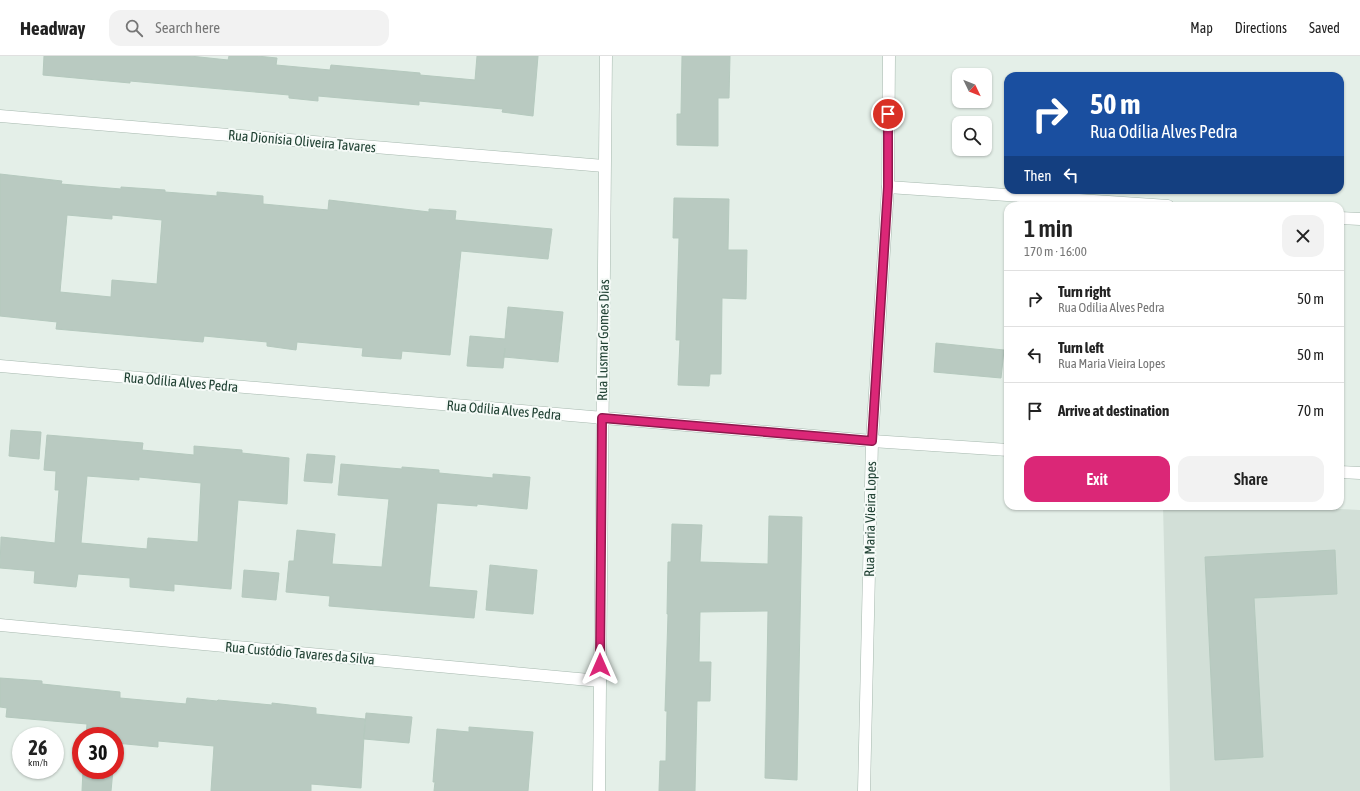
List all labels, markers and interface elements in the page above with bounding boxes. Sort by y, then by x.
search box [109,10,389,46]
text: Headway [20,17,85,39]
icon: search [123,17,145,39]
text: Search here [155,19,220,36]
text: Map [1190,20,1213,36]
text: Directions [1235,20,1287,36]
text: Saved [1309,20,1340,36]
north arrow [952,68,992,108]
map controls [952,68,992,156]
icon: right [1024,88,1076,140]
text: 50 m [1090,88,1140,120]
pin [871,97,905,131]
icon: arrive [877,103,899,125]
button: search [952,116,992,156]
text: Rua Odília Alves Pedra [1090,121,1238,142]
street label: Rua Dionísia Oliveira Tavares [227,127,377,155]
icon: left [1060,164,1082,186]
text: Then [1024,167,1052,184]
text: 1 min [1024,215,1073,242]
button: close [1282,215,1324,257]
text: 170 m · 16:00 [1024,244,1087,259]
street label: Rua Lusmar Gomes Dias [594,279,612,401]
text: Turn right [1058,283,1111,300]
icon: right [1024,288,1046,310]
text: 50 m [1297,290,1324,307]
text: Rua Odília Alves Pedra [1058,300,1165,315]
text: Turn left [1058,339,1104,356]
icon: left [1024,344,1046,366]
text: 50 m [1297,346,1324,363]
text: Rua Maria Vieira Lopes [1058,356,1165,371]
street label: Rua Odília Alves Pedra [123,369,239,395]
street label: Rua Odília Alves Pedra [446,397,562,423]
icon: arrive [1024,400,1046,422]
text: Arrive at destination [1058,402,1169,419]
text: 70 m [1297,402,1324,419]
button: Exit [1024,456,1170,502]
button: Share [1178,456,1324,502]
street label: Rua Maria Vieira Lopes [861,461,879,577]
street label: Rua Custódio Tavares da Silva [225,638,375,668]
position arrow [579,644,621,686]
speed limit sign: 30 [72,727,124,779]
text: 26 [29,736,47,759]
text: km/h [28,757,48,768]

